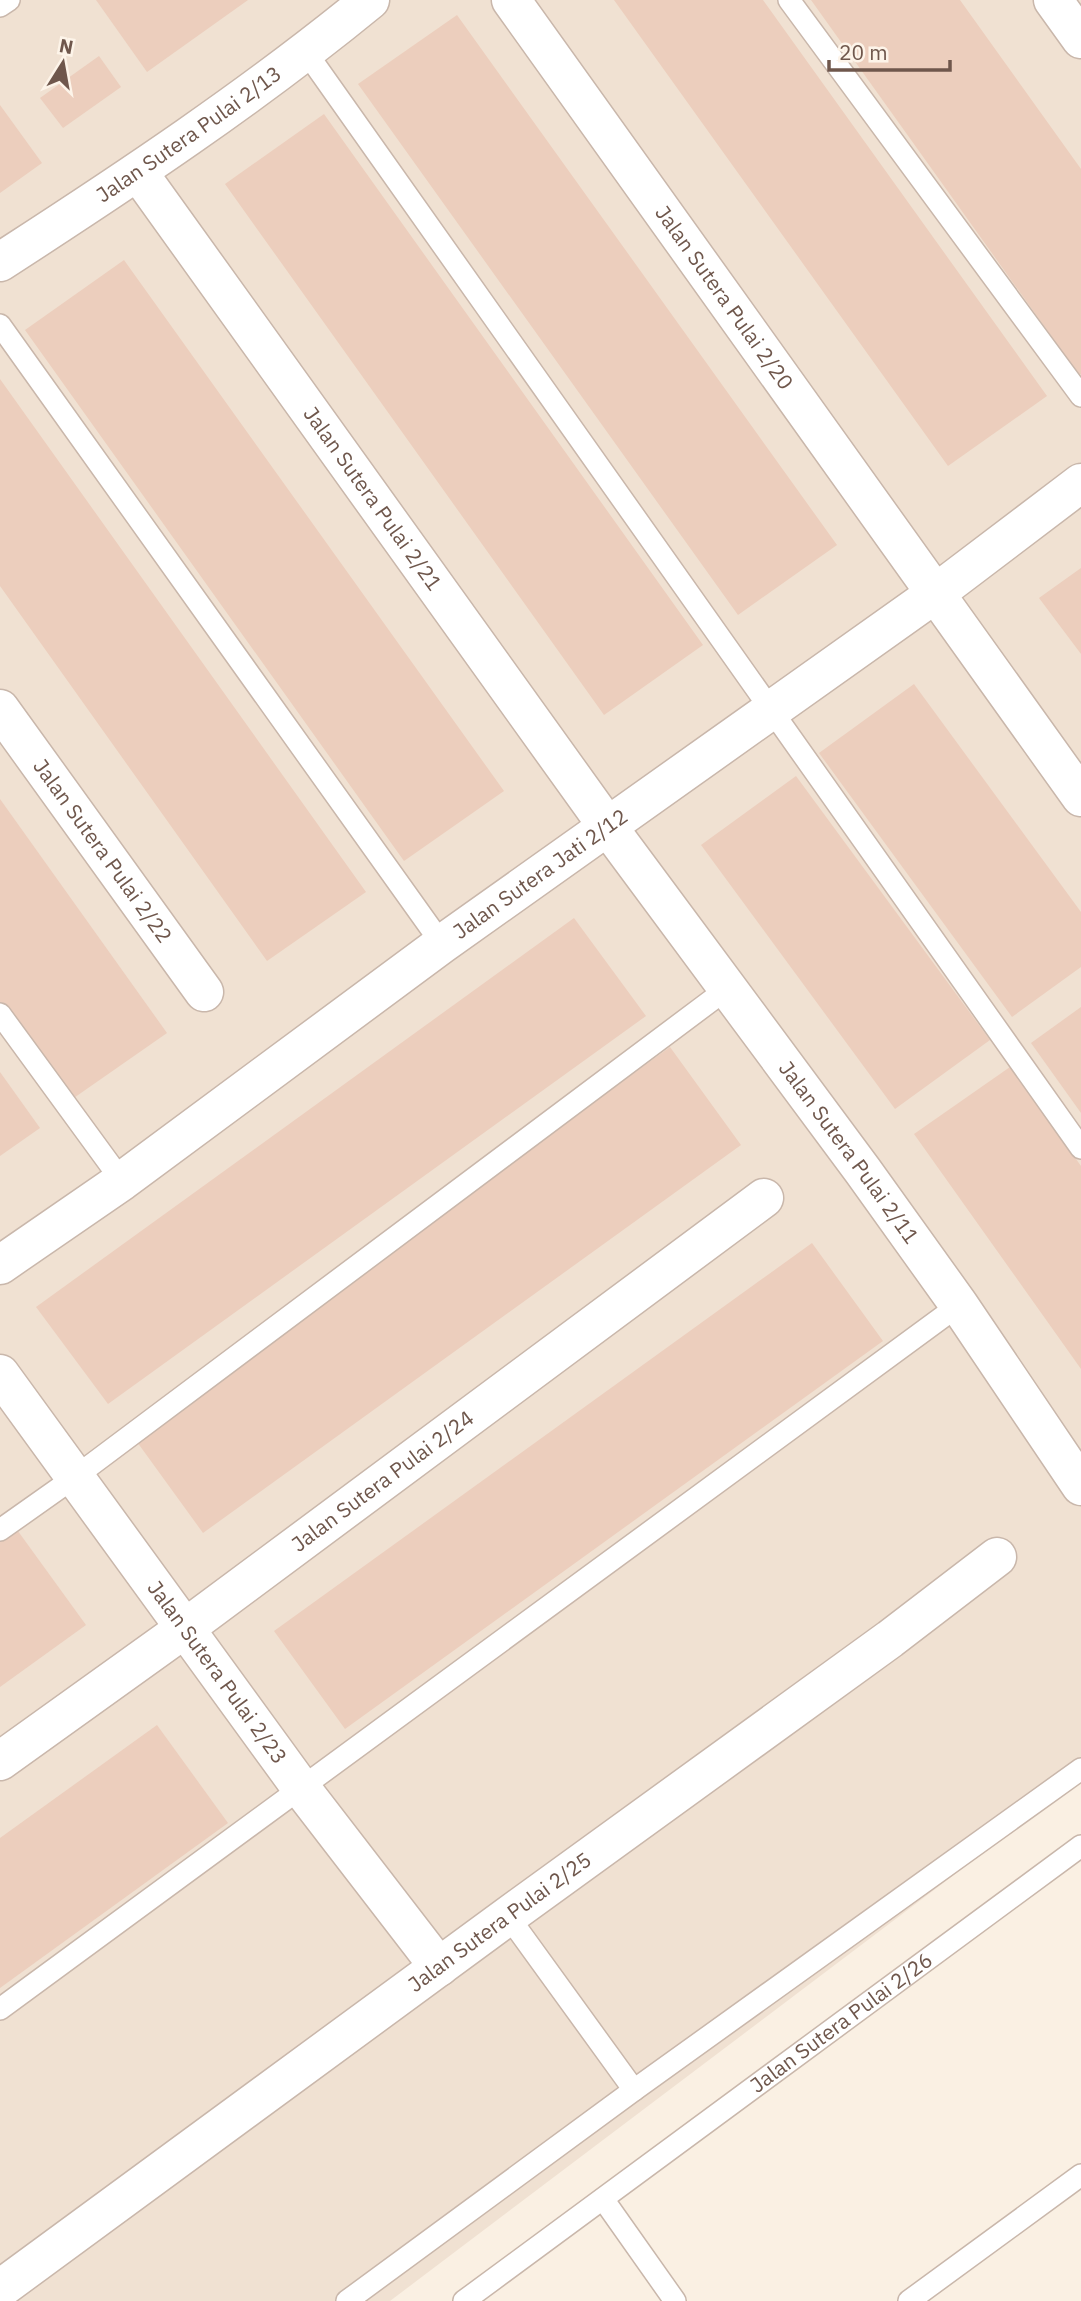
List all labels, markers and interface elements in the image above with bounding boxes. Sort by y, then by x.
north arrow [28,28,98,98]
scale bar [829,28,950,72]
text: N [57,33,75,59]
text: 20 m [839,38,888,66]
street label: Jalan Sutera Pulai 2/13 [90,59,287,208]
street label: Jalan Sutera Pulai 2/20 [649,199,800,395]
street label: Jalan Sutera Pulai 2/21 [298,400,449,596]
street label: Jalan Sutera Pulai 2/22 [27,753,179,948]
street label: Jalan Sutera Jati 2/12 [447,802,633,945]
street label: Jalan Sutera Pulai 2/11 [773,1055,926,1249]
street label: Jalan Sutera Pulai 2/24 [285,1404,479,1557]
street label: Jalan Sutera Pulai 2/23 [142,1575,294,1769]
street label: Jalan Sutera Pulai 2/25 [402,1845,597,1998]
street label: Jalan Sutera Pulai 2/26 [744,1945,938,2098]

